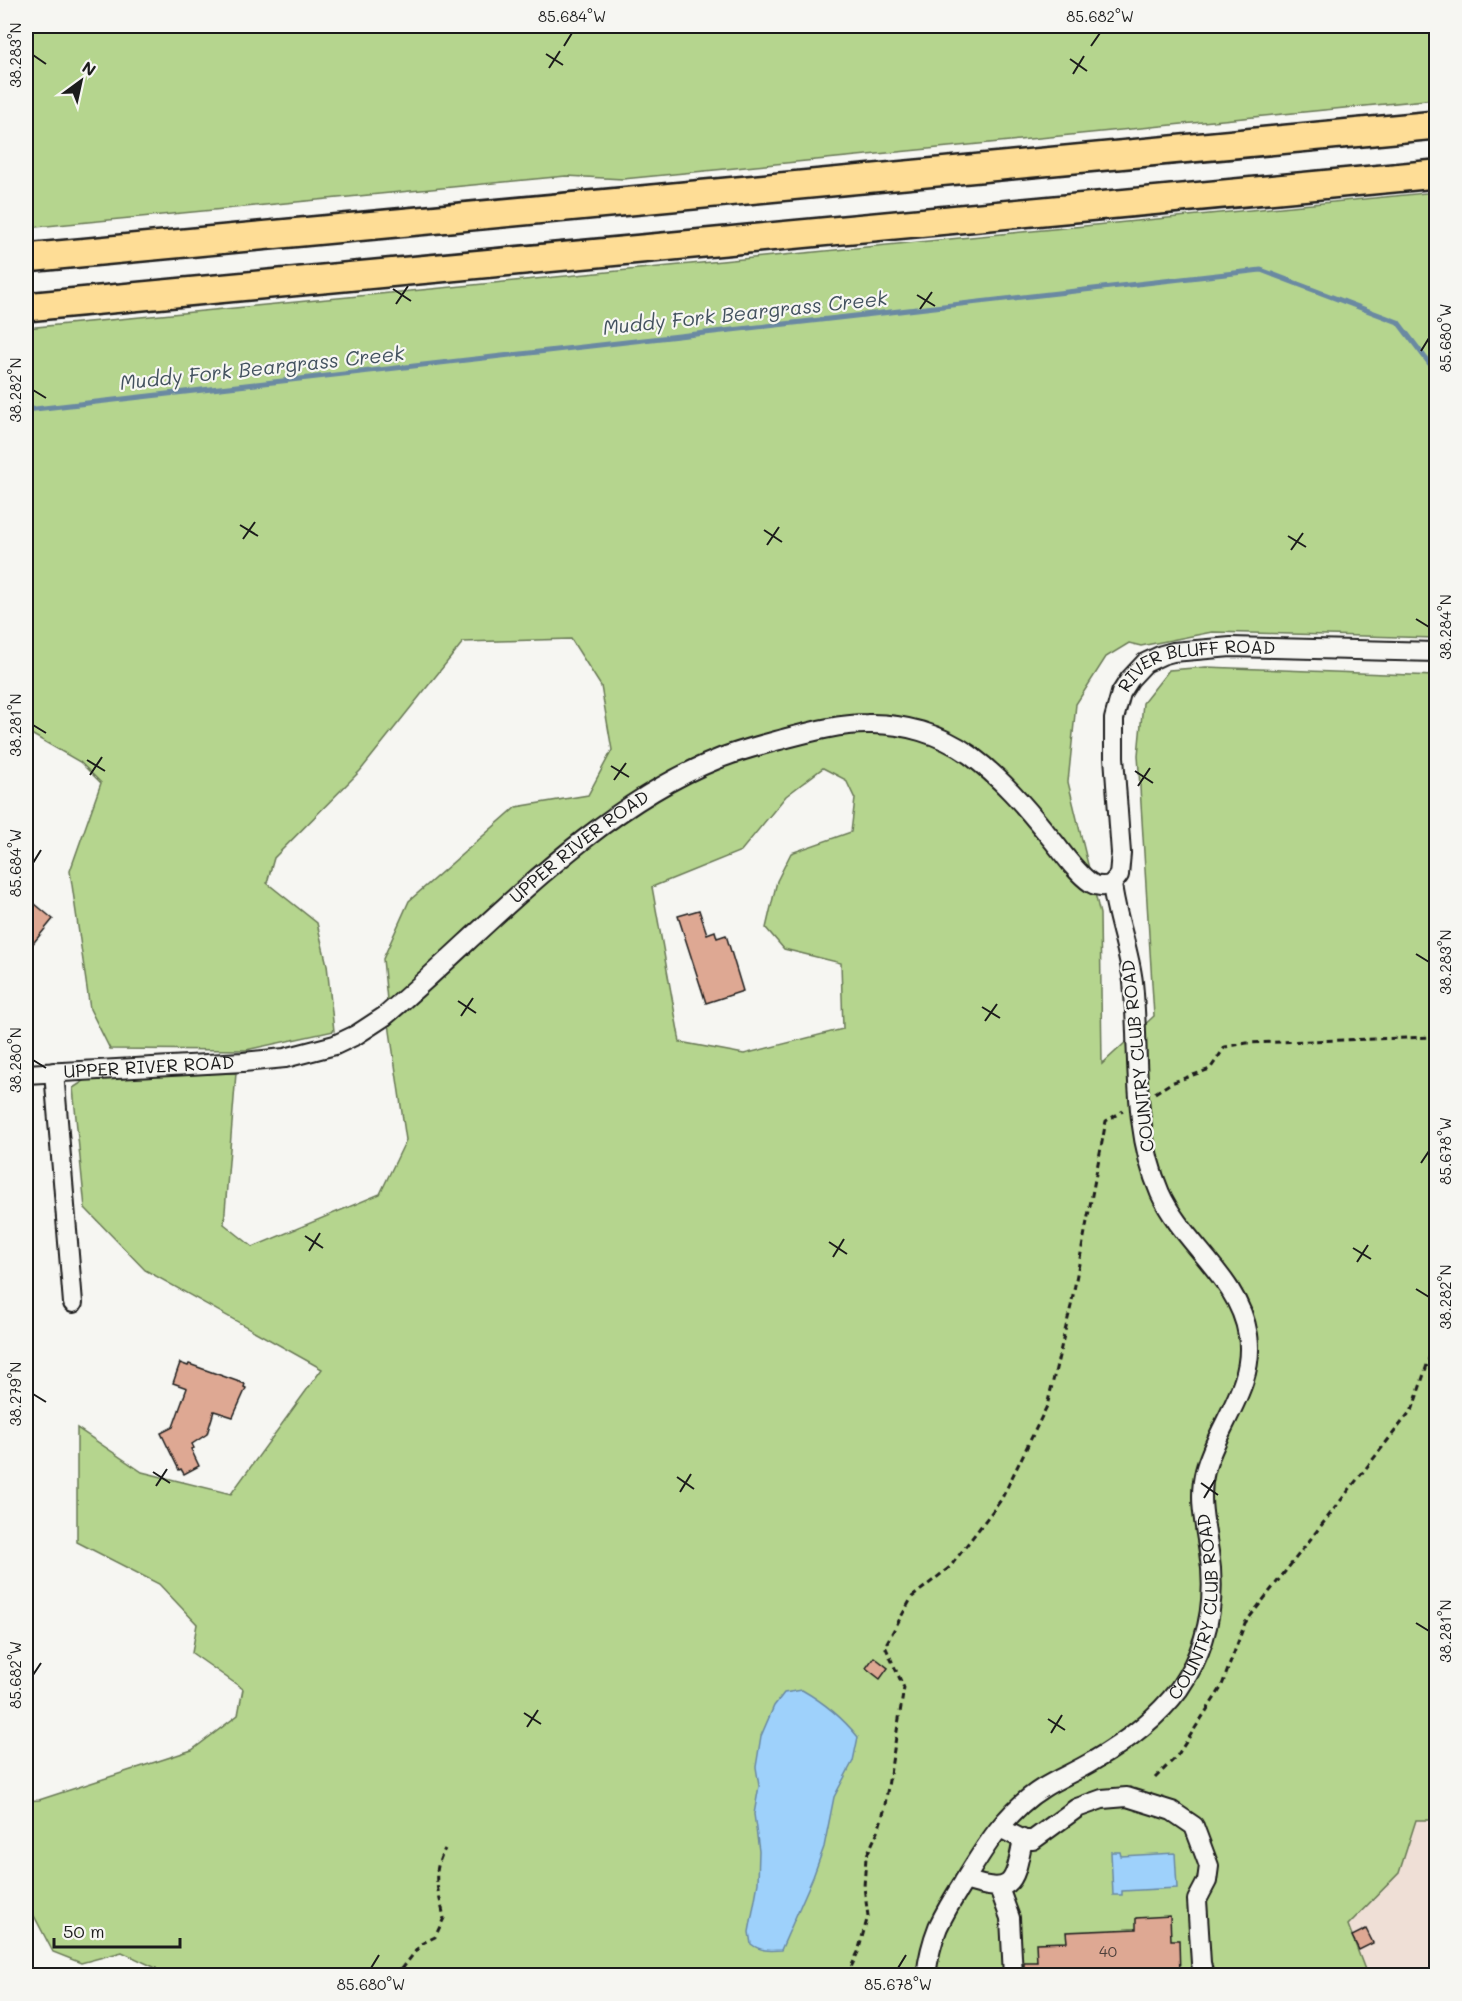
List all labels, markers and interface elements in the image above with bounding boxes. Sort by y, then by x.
text: 85.684°W [538,6,606,26]
text: 85.682°W [1066,6,1134,26]
text: 38.283°N [5,22,25,88]
north arrow [51,51,111,111]
text: N [79,56,100,80]
water label: Muddy Fork Beargrass Creek [601,284,889,340]
text: 85.680°W [1435,304,1455,372]
water label: Muddy Fork Beargrass Creek [118,339,406,395]
text: 38.282°N [5,358,25,422]
text: 38.284°N [1435,594,1455,660]
street label: RIVER BLUFF ROAD [1112,634,1276,696]
text: 38.281°N [5,693,25,757]
street label: UPPER RIVER ROAD [504,784,653,908]
text: 85.684°W [5,829,25,897]
text: 38.283°N [1435,929,1455,995]
street label: COUNTRY CLUB ROAD [1115,959,1159,1154]
text: 38.280°N [5,1027,25,1093]
street label: UPPER RIVER ROAD [63,1050,235,1083]
text: 85.678°W [1435,1117,1455,1185]
text: 38.282°N [1435,1265,1455,1329]
text: 38.279°N [5,1362,25,1426]
street label: COUNTRY CLUB ROAD [1162,1512,1223,1705]
text: 38.281°N [1435,1599,1455,1663]
text: 85.682°W [5,1641,25,1709]
scale bar [54,1911,180,1949]
text: 50 m [63,1919,105,1943]
house number: 40 [1099,1941,1117,1961]
text: 85.680°W [337,1974,405,1994]
text: 85.678°W [864,1974,932,1994]

